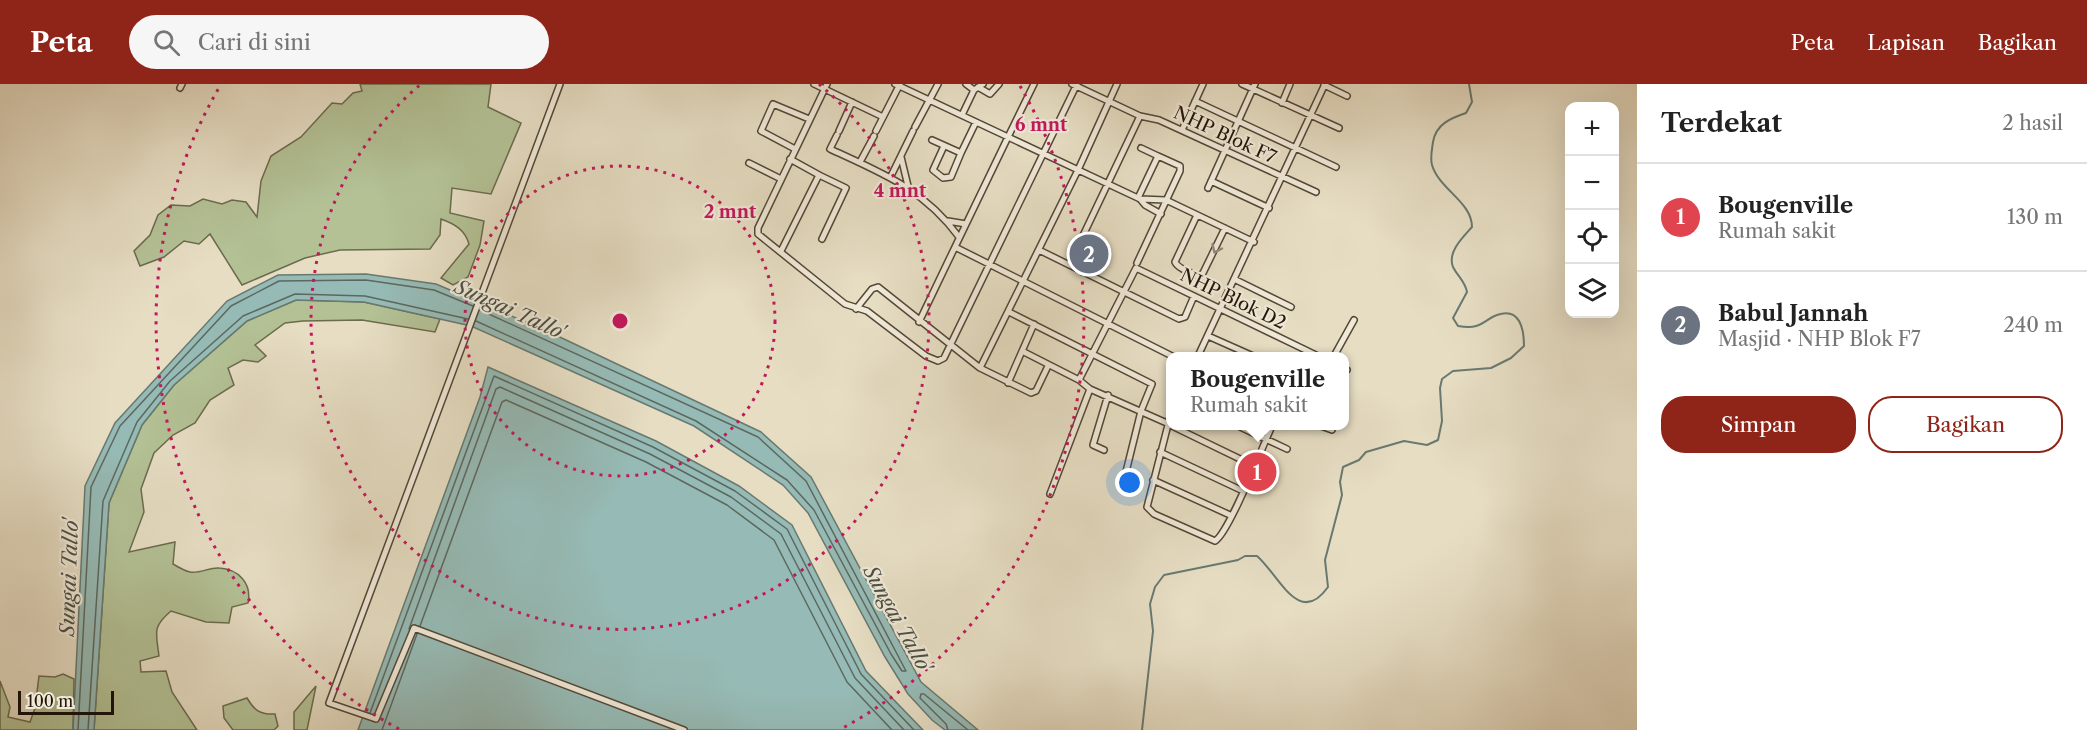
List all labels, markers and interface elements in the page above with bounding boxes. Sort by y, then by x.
search box [129,15,549,69]
text: Peta [30,25,93,59]
icon: search [150,26,183,59]
text: Cari di sini [198,29,311,56]
text: Peta [1791,30,1834,55]
text: Lapisan [1867,30,1945,55]
text: Bagikan [1978,30,2057,55]
street label: NHP Blok F7 [1170,102,1280,168]
map controls [1565,102,1619,318]
button: + [1565,102,1619,156]
text: Terdekat [1661,107,1782,139]
text: 2 hasil [2002,111,2063,135]
text: 6 mnt [1015,114,1068,136]
button: − [1565,156,1619,210]
text: 4 mnt [874,180,927,202]
text: Bougenville [1718,192,1853,219]
text: 2 mnt [704,201,757,223]
text: 1 [1676,205,1685,229]
text: 130 m [2007,205,2063,229]
button: locate [1565,210,1619,264]
text: Rumah sakit [1718,219,1836,243]
pin: 2 [1070,232,1108,276]
one-way arrow [1211,242,1223,253]
street label: NHP Blok D2 [1176,264,1290,334]
button: layers [1565,264,1619,318]
water label: Sungai Tallo' [450,274,570,345]
text: Babul Jannah [1718,300,1868,327]
centre of rings [610,311,630,331]
text: 2 [1675,313,1686,337]
text: 240 m [2003,313,2063,337]
text: Masjid · NHP Blok F7 [1718,327,1921,351]
popup [1166,352,1349,430]
text: Bougenville [1190,366,1325,393]
text: Rumah sakit [1190,393,1308,417]
button: Simpan [1661,396,1856,453]
button: Bagikan [1868,396,2063,453]
pin: 1 [1238,450,1276,494]
your location [1115,468,1144,497]
water label: Sungai Tallo' [55,516,83,637]
water label: Sungai Tallo' [858,560,937,678]
scale bar [18,688,114,716]
text: 100 m [27,691,73,711]

